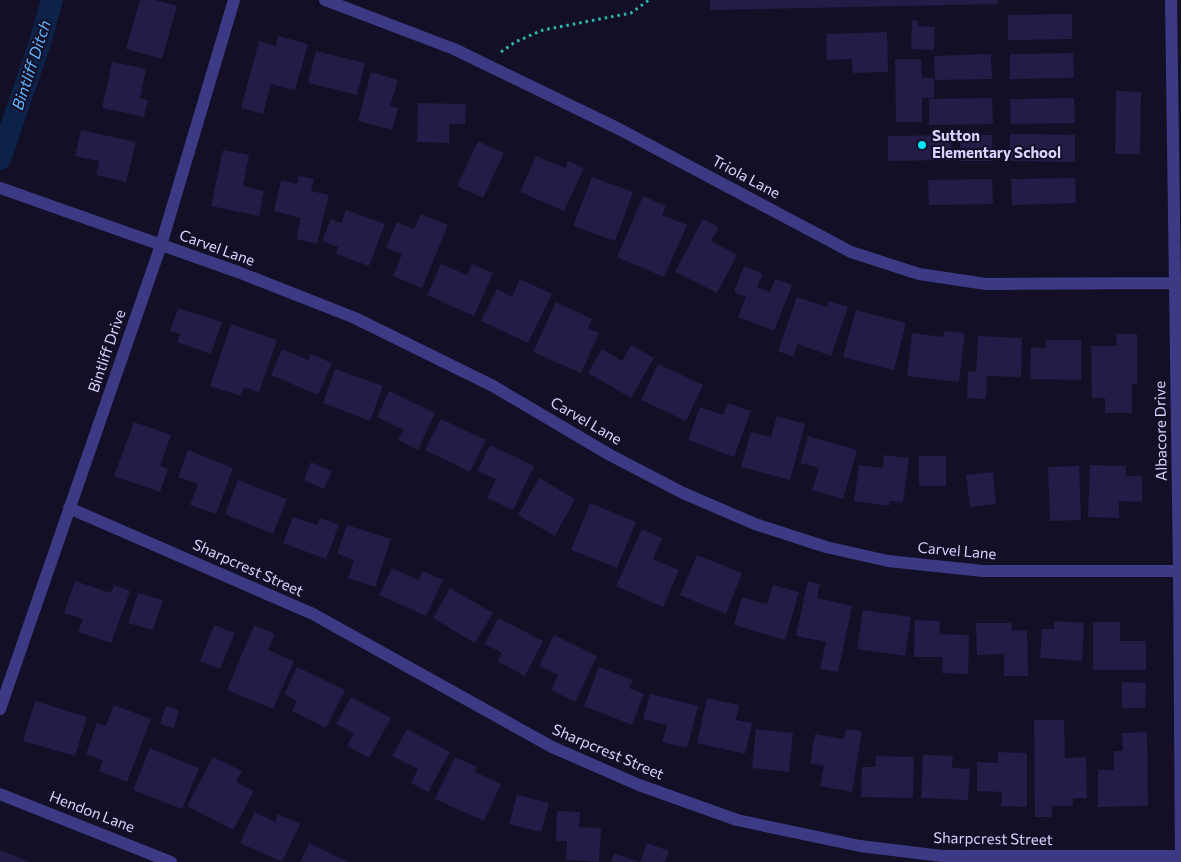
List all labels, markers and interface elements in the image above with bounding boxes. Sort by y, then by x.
water label: Bintliff Ditch [7,18,54,112]
place label: Sutton Elementary School [932,126,1061,161]
marker: Sutton Elementary School [916,139,928,151]
street label: Triola Lane [709,151,784,202]
street label: Carvel Lane [177,225,258,269]
street label: Bintliff Drive [83,307,129,395]
street label: Albacore Drive [1150,381,1170,481]
street label: Carvel Lane [548,393,625,448]
street label: Sharpcrest Street [190,535,307,600]
street label: Carvel Lane [917,538,997,562]
street label: Sharpcrest Street [550,719,667,783]
street label: Hendon Lane [47,787,138,836]
street label: Sharpcrest Street [933,828,1053,848]

